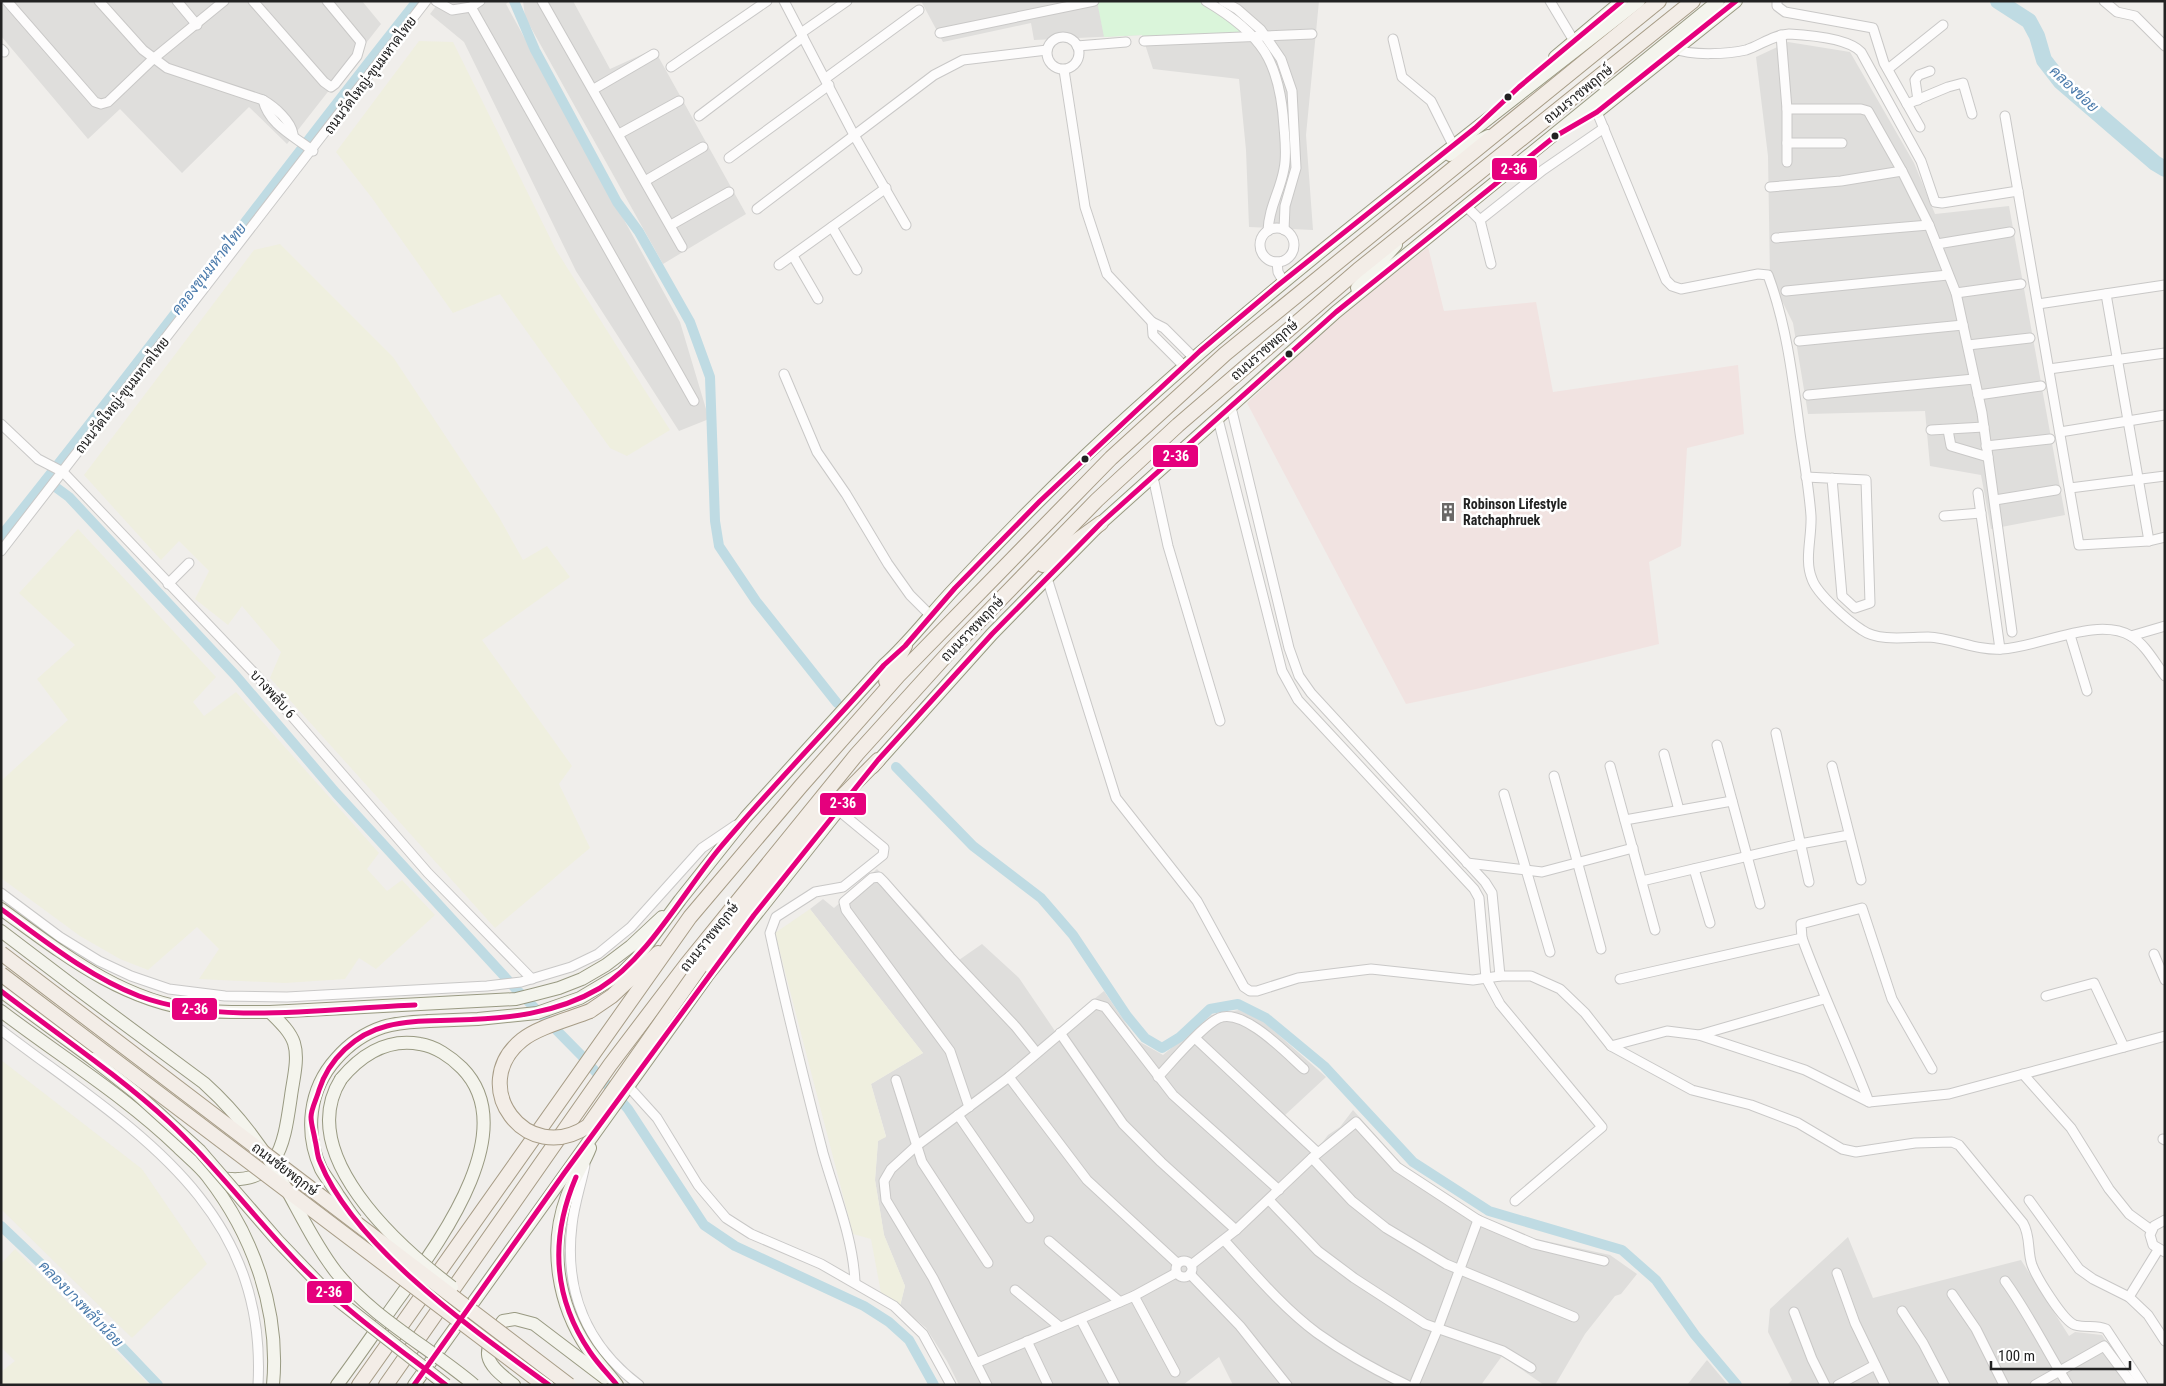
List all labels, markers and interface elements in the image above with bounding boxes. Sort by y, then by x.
street label: ถนนวัดใหญ่-ขุนมหาดไทย [321,13,421,138]
street label: ถนนราชพฤกษ์ [1540,60,1617,127]
water label: คลองข่อย [2046,61,2103,116]
unlabelled marker [1503,92,1513,102]
unlabelled marker [1550,131,1560,141]
line badge: 2-36 [1491,157,1538,181]
text: 2-36 [1501,161,1527,177]
water label: คลองขุนมหาดไทย [167,219,252,320]
street label: ถนนราชพฤกษ์ [1226,315,1302,384]
street label: ถนนวัดใหญ่-ขุนมหาดไทย [72,334,174,458]
unlabelled marker [1284,349,1294,359]
line badge: 2-36 [1152,444,1199,468]
text: 2-36 [1163,448,1189,464]
unlabelled marker [1080,454,1090,464]
place label: Robinson Lifestyle Ratchaphruek [1463,496,1567,528]
building icon: Robinson Lifestyle Ratchaphruek [1437,501,1459,523]
street label: ถนนราชพฤกษ์ [936,592,1008,665]
street label: บางพลับ 6 [247,667,299,722]
line badge: 2-36 [819,792,867,816]
text: 2-36 [830,795,856,811]
street label: ถนนราชพฤกษ์ [676,898,743,975]
line badge: 2-36 [171,997,218,1021]
text: 2-36 [182,1001,208,1017]
street label: ถนนชัยพฤกษ์ [248,1138,322,1200]
water label: คลองบางพลับน้อย [35,1256,128,1351]
line badge: 2-36 [306,1280,353,1304]
text: 2-36 [316,1284,342,1300]
scale bar [1991,1338,2130,1370]
text: 100 m [1998,1347,2035,1365]

